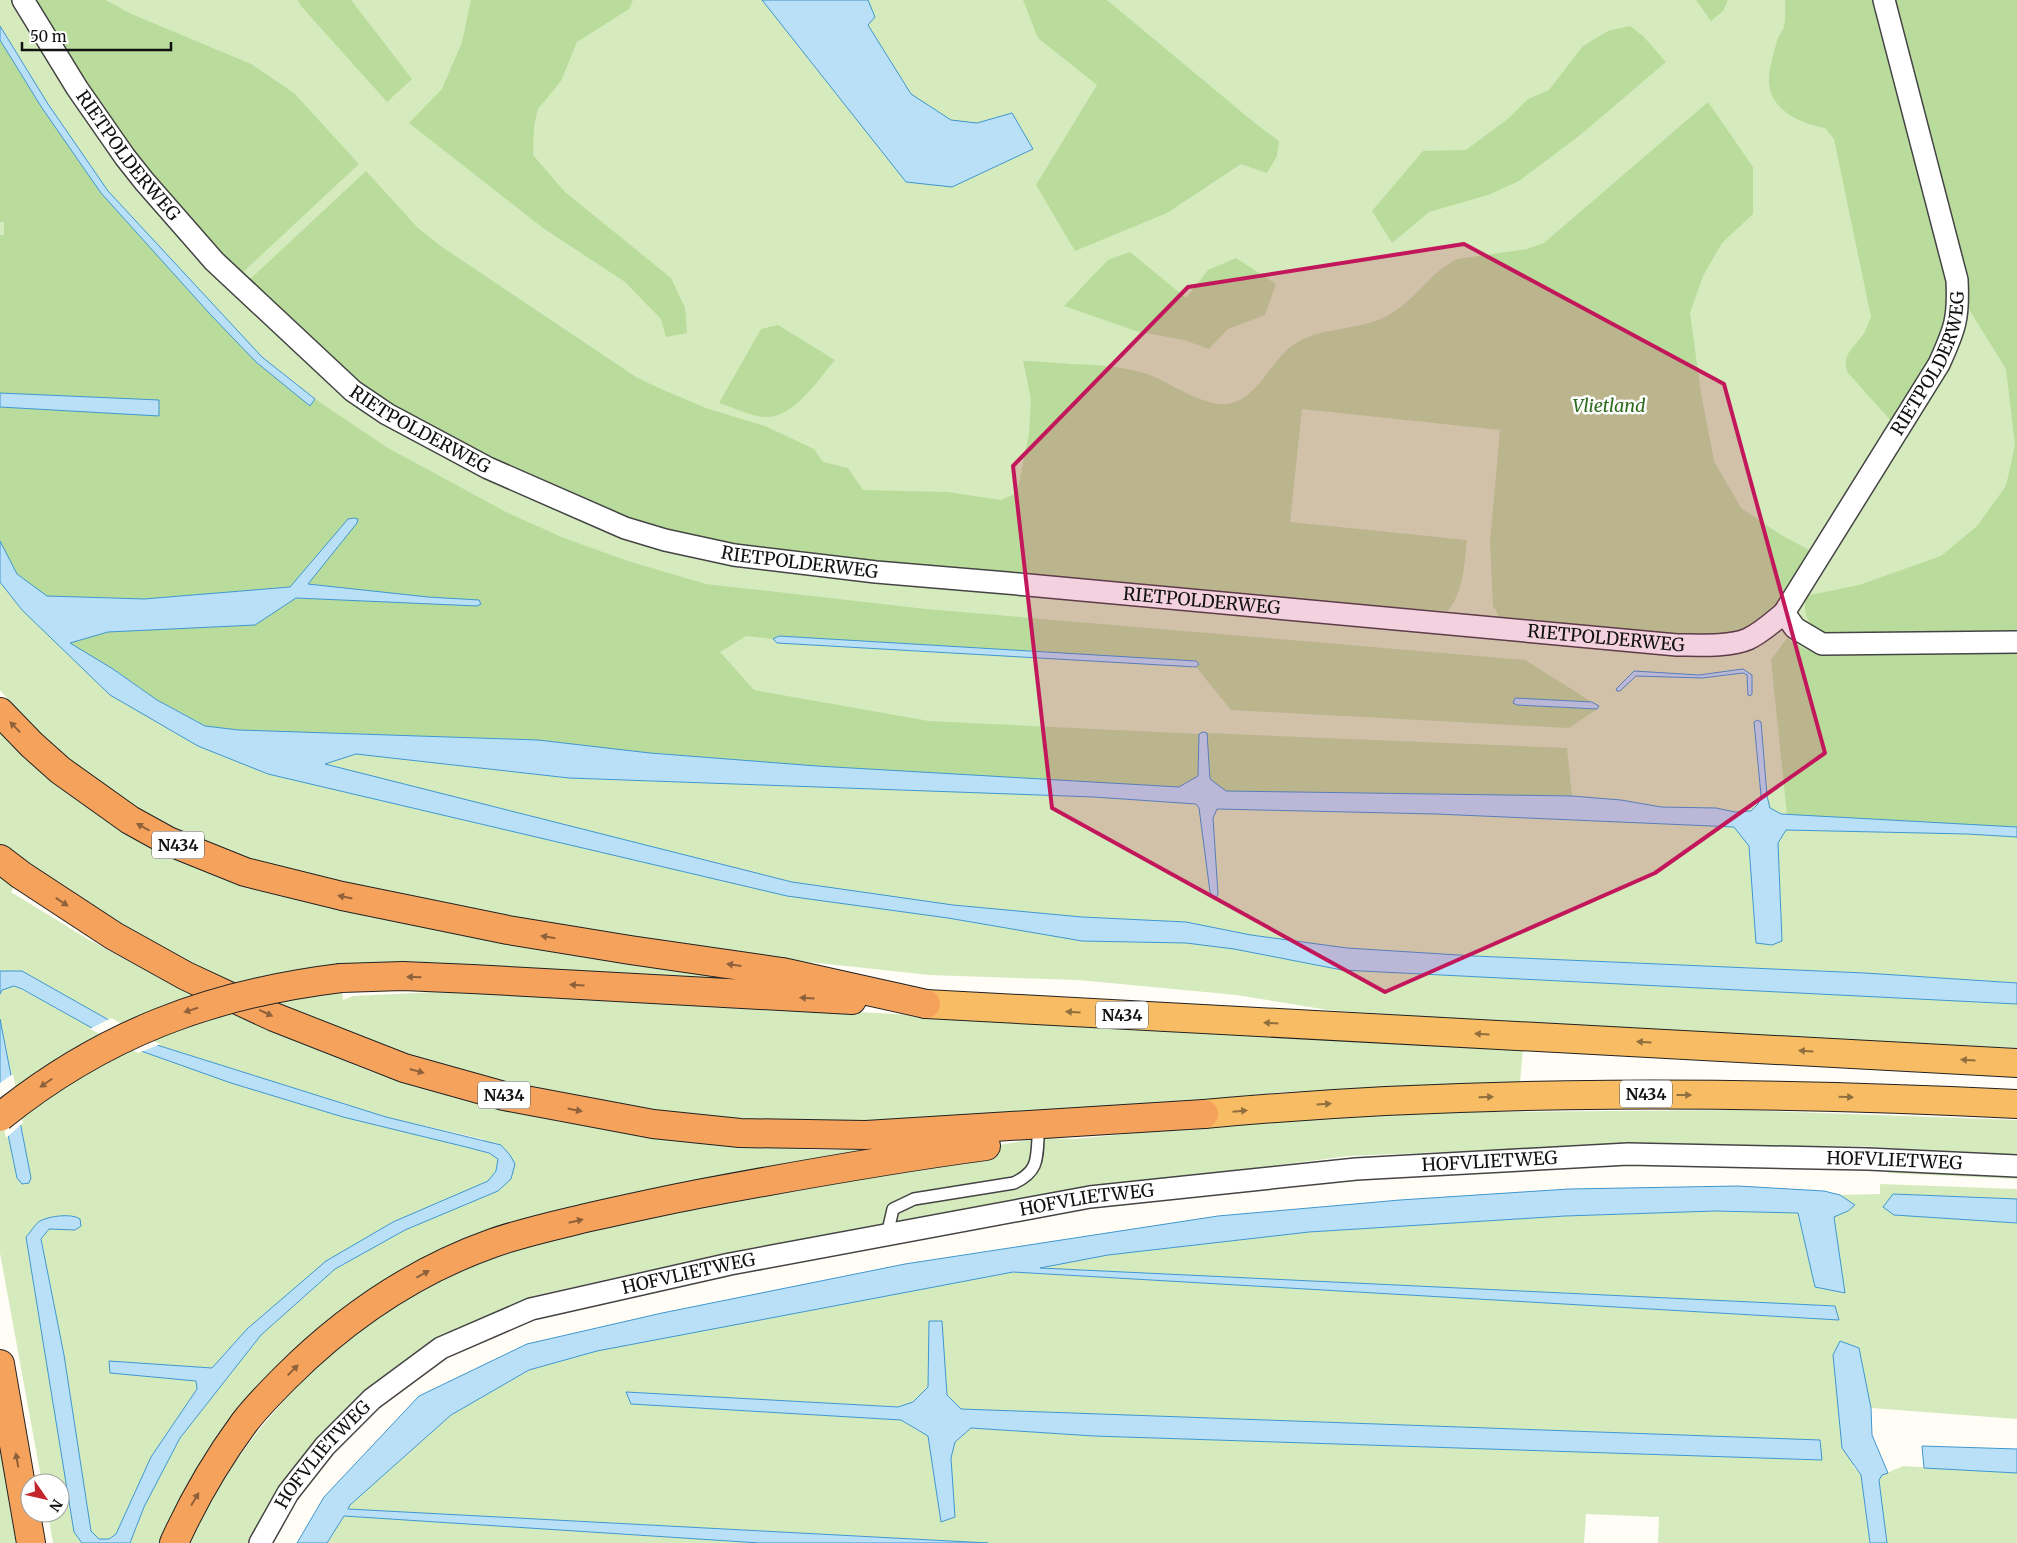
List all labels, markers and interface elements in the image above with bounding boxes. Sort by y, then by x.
scale bar [22,20,171,52]
text: 50 m [30,27,67,46]
street label: RIETPOLDERWEG [71,86,185,225]
street label: RIETPOLDERWEG [1886,291,1969,439]
street label: RIETPOLDERWEG [346,380,494,478]
park label: Vlietland [1572,394,1646,417]
street label: RIETPOLDERWEG [719,540,879,583]
street label: RIETPOLDERWEG [1122,582,1281,619]
street label: RIETPOLDERWEG [1526,619,1685,656]
one-way arrow [9,722,21,734]
one-way arrow [136,822,149,831]
road number: N434 [152,832,204,858]
one-way arrow [337,893,352,901]
one-way arrow [55,897,68,907]
one-way arrow [539,932,555,940]
one-way arrow [725,961,741,969]
one-way arrow [406,972,422,980]
one-way arrow [568,980,584,988]
one-way arrow [799,994,815,1002]
road number: N434 [1096,1002,1148,1028]
one-way arrow [183,1007,198,1015]
one-way arrow [1065,1008,1081,1016]
one-way arrow [258,1009,273,1018]
one-way arrow [1262,1019,1278,1027]
one-way arrow [1473,1030,1489,1038]
one-way arrow [1636,1038,1652,1046]
one-way arrow [1798,1047,1814,1055]
one-way arrow [1960,1056,1976,1064]
one-way arrow [410,1068,425,1076]
one-way arrow [39,1078,53,1088]
road number: N434 [1620,1080,1672,1108]
road number: N434 [478,1082,530,1108]
one-way arrow [1676,1091,1692,1099]
one-way arrow [1479,1092,1495,1100]
one-way arrow [1839,1093,1855,1101]
one-way arrow [1316,1100,1332,1108]
one-way arrow [567,1106,583,1114]
one-way arrow [1232,1107,1248,1115]
street label: HOFVLIETWEG [1421,1146,1558,1176]
street label: HOFVLIETWEG [1826,1146,1963,1174]
street label: HOFVLIETWEG [1017,1178,1155,1221]
one-way arrow [568,1216,584,1224]
street label: HOFVLIETWEG [620,1248,757,1299]
one-way arrow [415,1270,430,1278]
one-way arrow [287,1365,299,1377]
street label: HOFVLIETWEG [270,1395,375,1513]
one-way arrow [12,1452,20,1468]
north arrow [20,1473,70,1523]
one-way arrow [190,1493,200,1506]
text: N [45,1496,66,1515]

